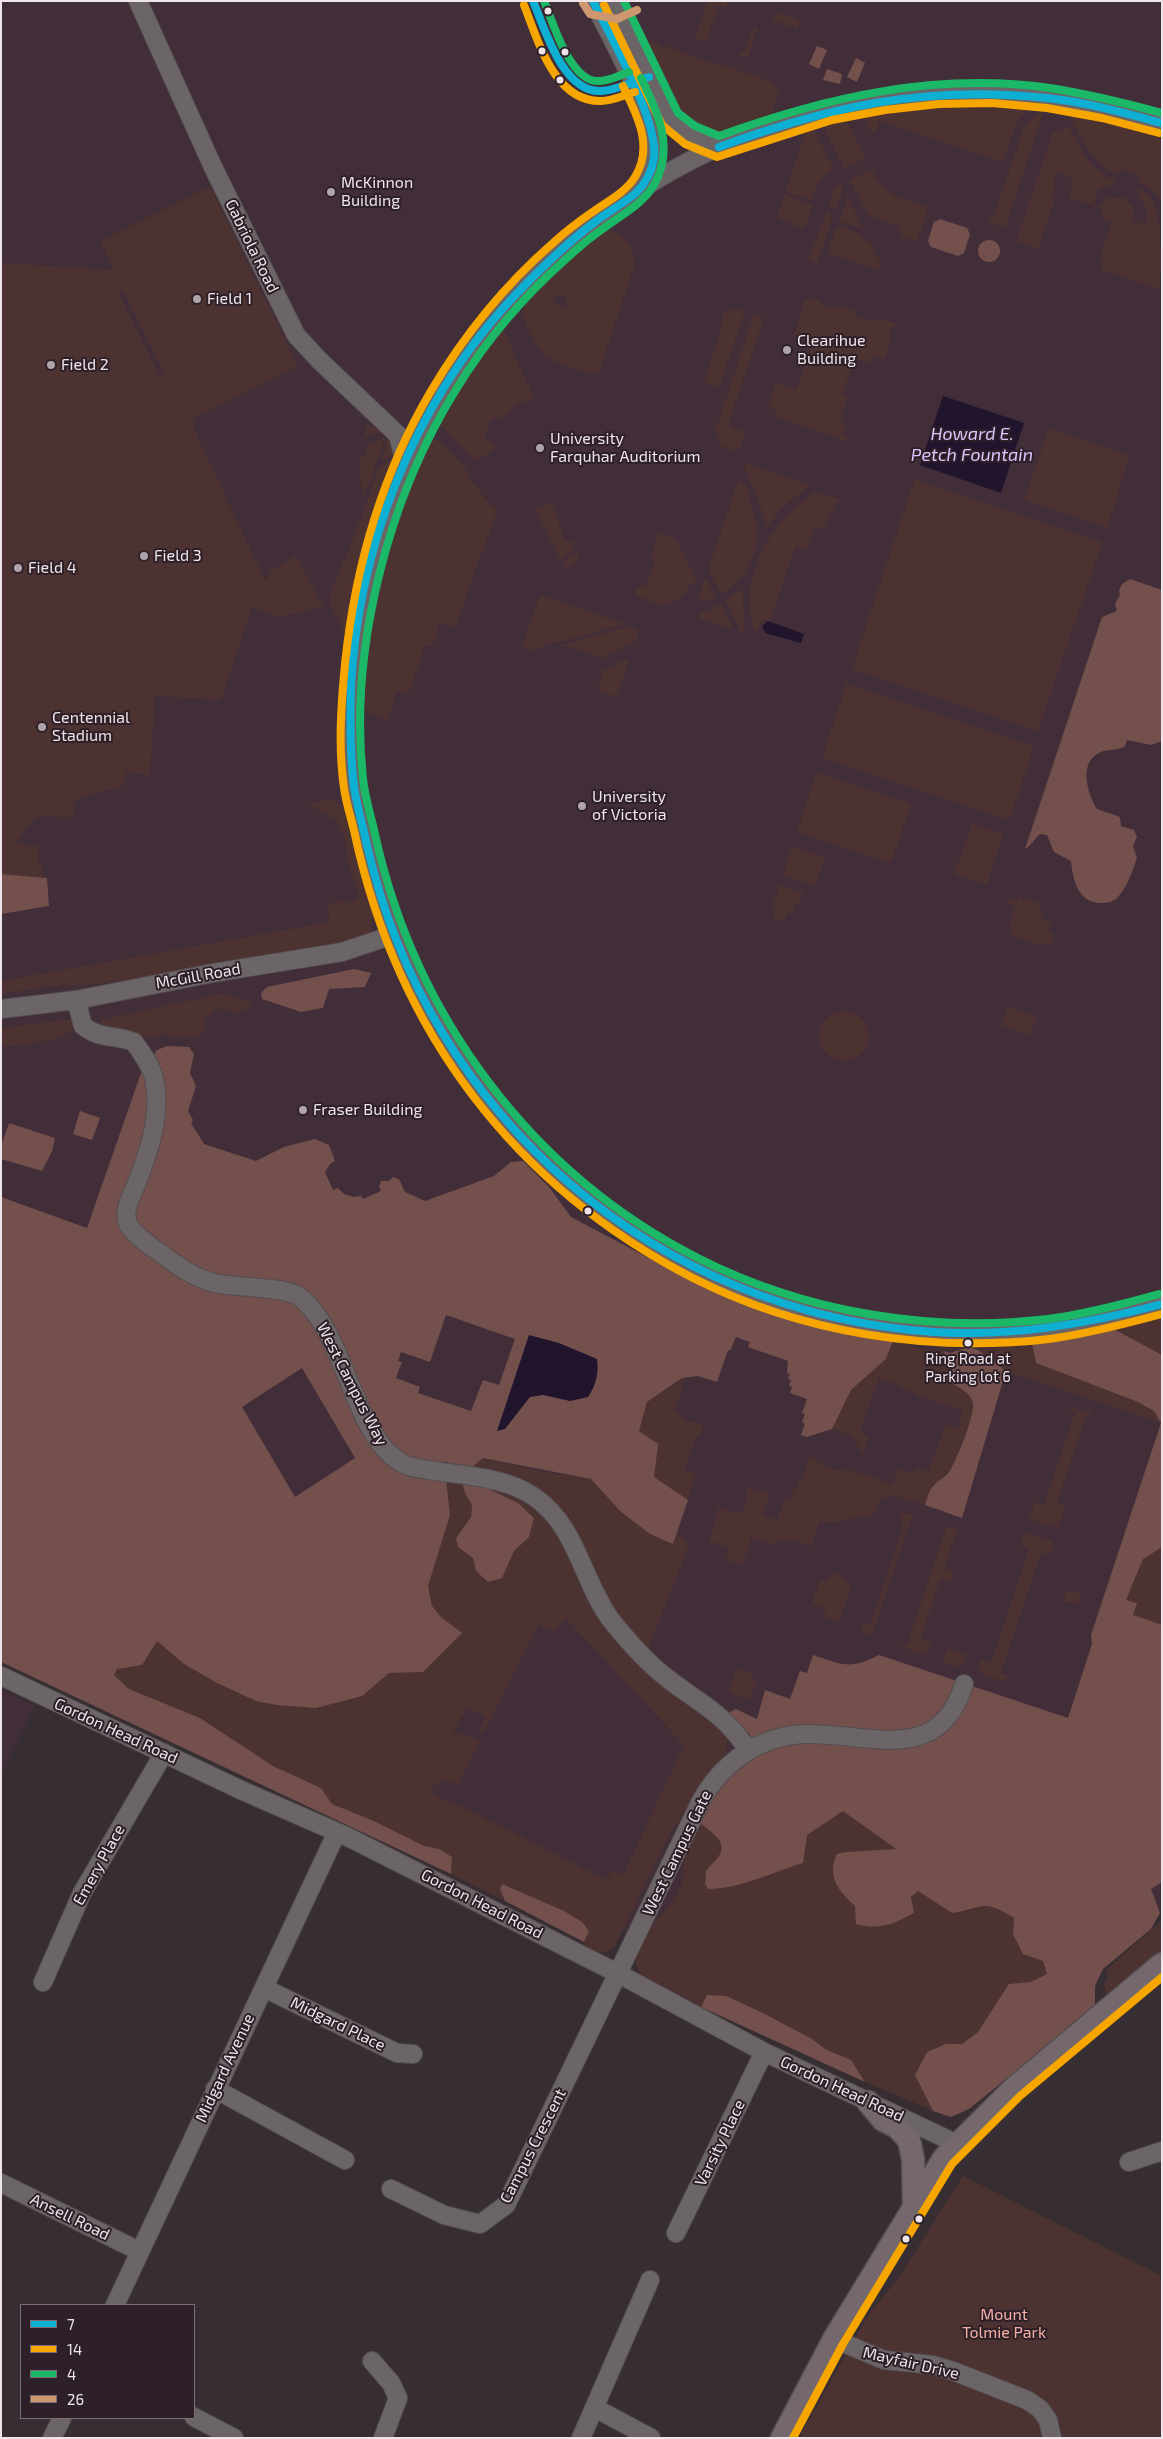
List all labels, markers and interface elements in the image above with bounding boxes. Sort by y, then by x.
unlabelled marker [543,6,553,16]
unlabelled marker [537,46,547,56]
unlabelled marker [560,47,570,57]
unlabelled marker [555,75,565,85]
place label: McKinnon Building [341,173,413,211]
marker: McKinnon Building [325,186,337,198]
street label: Gabriola Road [221,196,283,296]
place label: Field 1 [207,289,252,309]
marker: Field 1 [191,293,203,305]
place label: Clearihue Building [797,331,866,369]
marker: Clearihue Building [781,344,793,356]
place label: Field 2 [61,355,109,375]
marker: Field 2 [45,359,57,371]
water label: Howard E. Petch Fountain [911,423,1033,466]
place label: University Farquhar Auditorium [550,429,700,467]
marker: University Farquhar Auditorium [534,442,546,454]
place label: Field 3 [154,546,202,566]
marker: Field 3 [138,550,150,562]
place label: Field 4 [28,558,77,578]
marker: Field 4 [12,562,24,574]
place label: Centennial Stadium [52,708,130,746]
marker: Centennial Stadium [36,721,48,733]
place label: University of Victoria [592,787,667,825]
marker: University of Victoria [576,800,588,812]
street label: McGill Road [154,959,242,993]
place label: Fraser Building [313,1100,422,1120]
marker: Fraser Building [297,1104,309,1116]
unlabelled marker [583,1206,593,1216]
street label: West Campus Way [313,1319,391,1449]
marker: Ring Road at Parking lot 6 [963,1338,973,1348]
place label: Ring Road at Parking lot 6 [925,1350,1011,1385]
street label: Gordon Head Road [51,1694,181,1768]
street label: West Campus Gate [638,1787,716,1919]
street label: Emery Place [69,1821,129,1909]
street label: Gordon Head Road [418,1865,546,1943]
street label: Midgard Place [287,1993,389,2055]
street label: Midgard Avenue [191,2011,259,2125]
street label: Gordon Head Road [777,2052,907,2126]
street label: Campus Crescent [496,2086,570,2206]
street label: Varsity Place [691,2097,749,2189]
street label: Ansell Road [27,2190,113,2244]
unlabelled marker [914,2214,924,2224]
unlabelled marker [901,2234,911,2244]
legend [20,2304,195,2419]
park label: Mount Tolmie Park [962,2305,1046,2343]
text: 7 [67,2315,75,2333]
text: 14 [67,2340,82,2358]
street label: Mayfair Drive [861,2343,961,2383]
text: 4 [67,2365,76,2383]
text: 26 [67,2390,84,2408]

